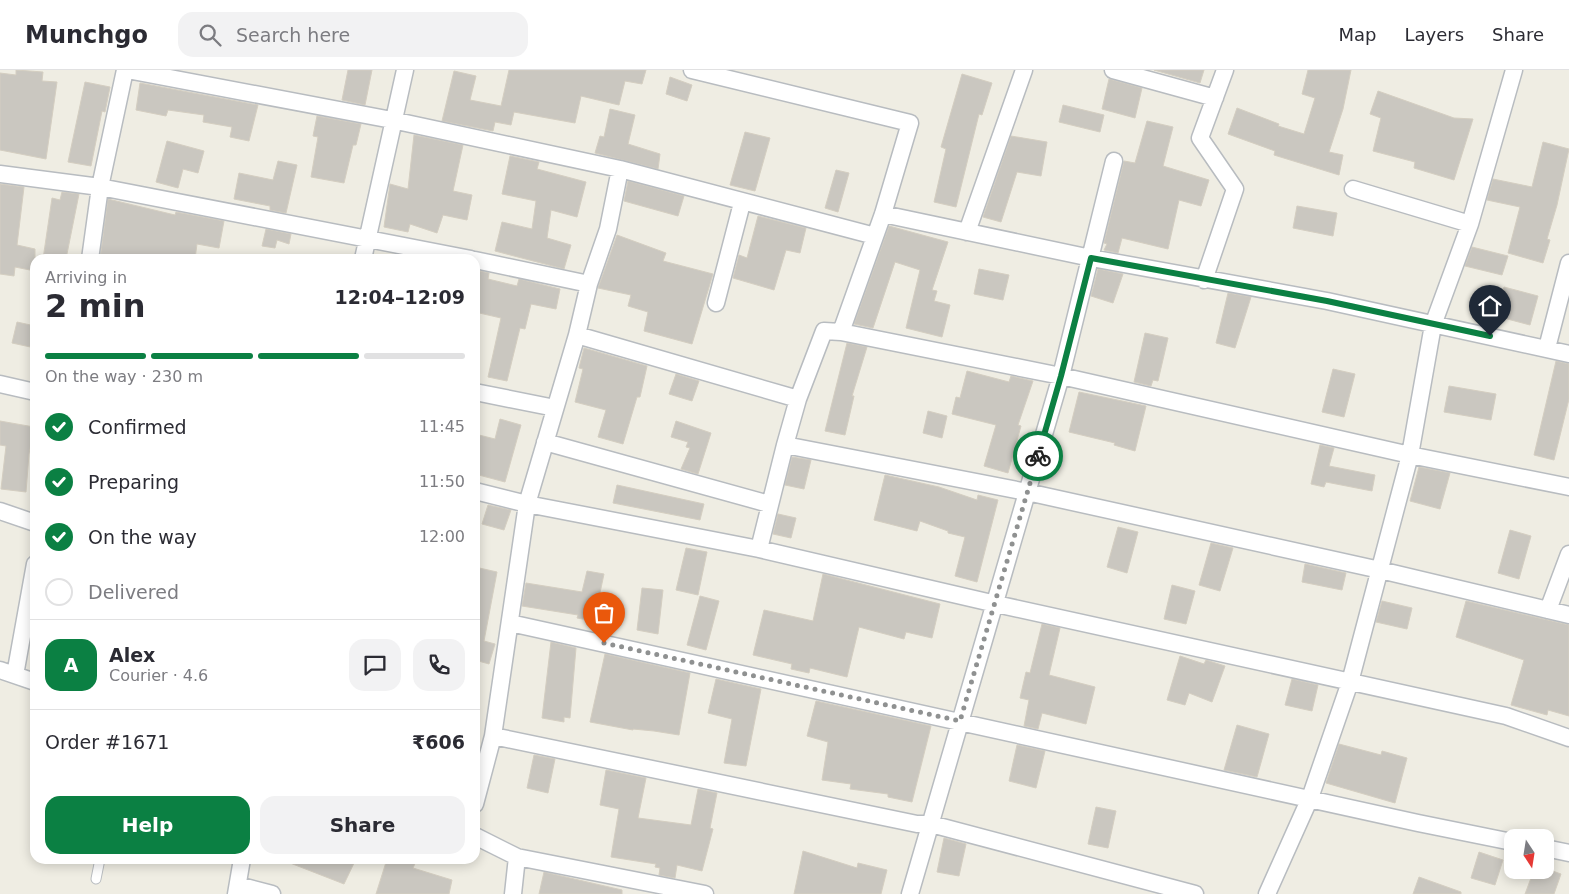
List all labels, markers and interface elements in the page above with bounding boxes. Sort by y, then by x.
search box [178,12,528,57]
text: Munchgo [25,21,148,49]
icon: search [196,21,224,49]
text: Search here [236,24,350,46]
text: Map [1338,24,1376,45]
text: Layers [1404,24,1464,45]
text: Share [1492,24,1544,45]
text: Arriving in [45,268,127,287]
pin [1469,285,1511,336]
text: 12:04–12:09 [335,286,465,308]
text: 2 min [45,287,146,325]
icon: home [1476,292,1504,320]
text: On the way · 230 m [45,367,203,386]
icon: check [45,413,73,441]
text: Confirmed [88,416,187,438]
text: 11:45 [419,417,465,436]
courier [1013,431,1063,481]
icon: bike [1024,442,1052,470]
icon: check [45,468,73,496]
text: Preparing [88,471,179,493]
text: 11:50 [419,472,465,491]
icon: check [45,523,73,551]
text: On the way [88,526,197,548]
text: 12:00 [419,527,465,546]
text: Delivered [88,581,179,603]
pin [583,592,625,643]
icon: bag [590,599,618,627]
button: chat [349,639,401,691]
button: phone [413,639,465,691]
text: Alex [109,644,155,666]
text: A [64,654,78,676]
text: Courier · 4.6 [109,666,208,685]
text: Order #1671 [45,731,169,753]
text: ₹606 [412,731,465,753]
button: Help [45,796,250,854]
button: Share [260,796,465,854]
north arrow [1504,829,1554,879]
map controls [1504,829,1554,879]

